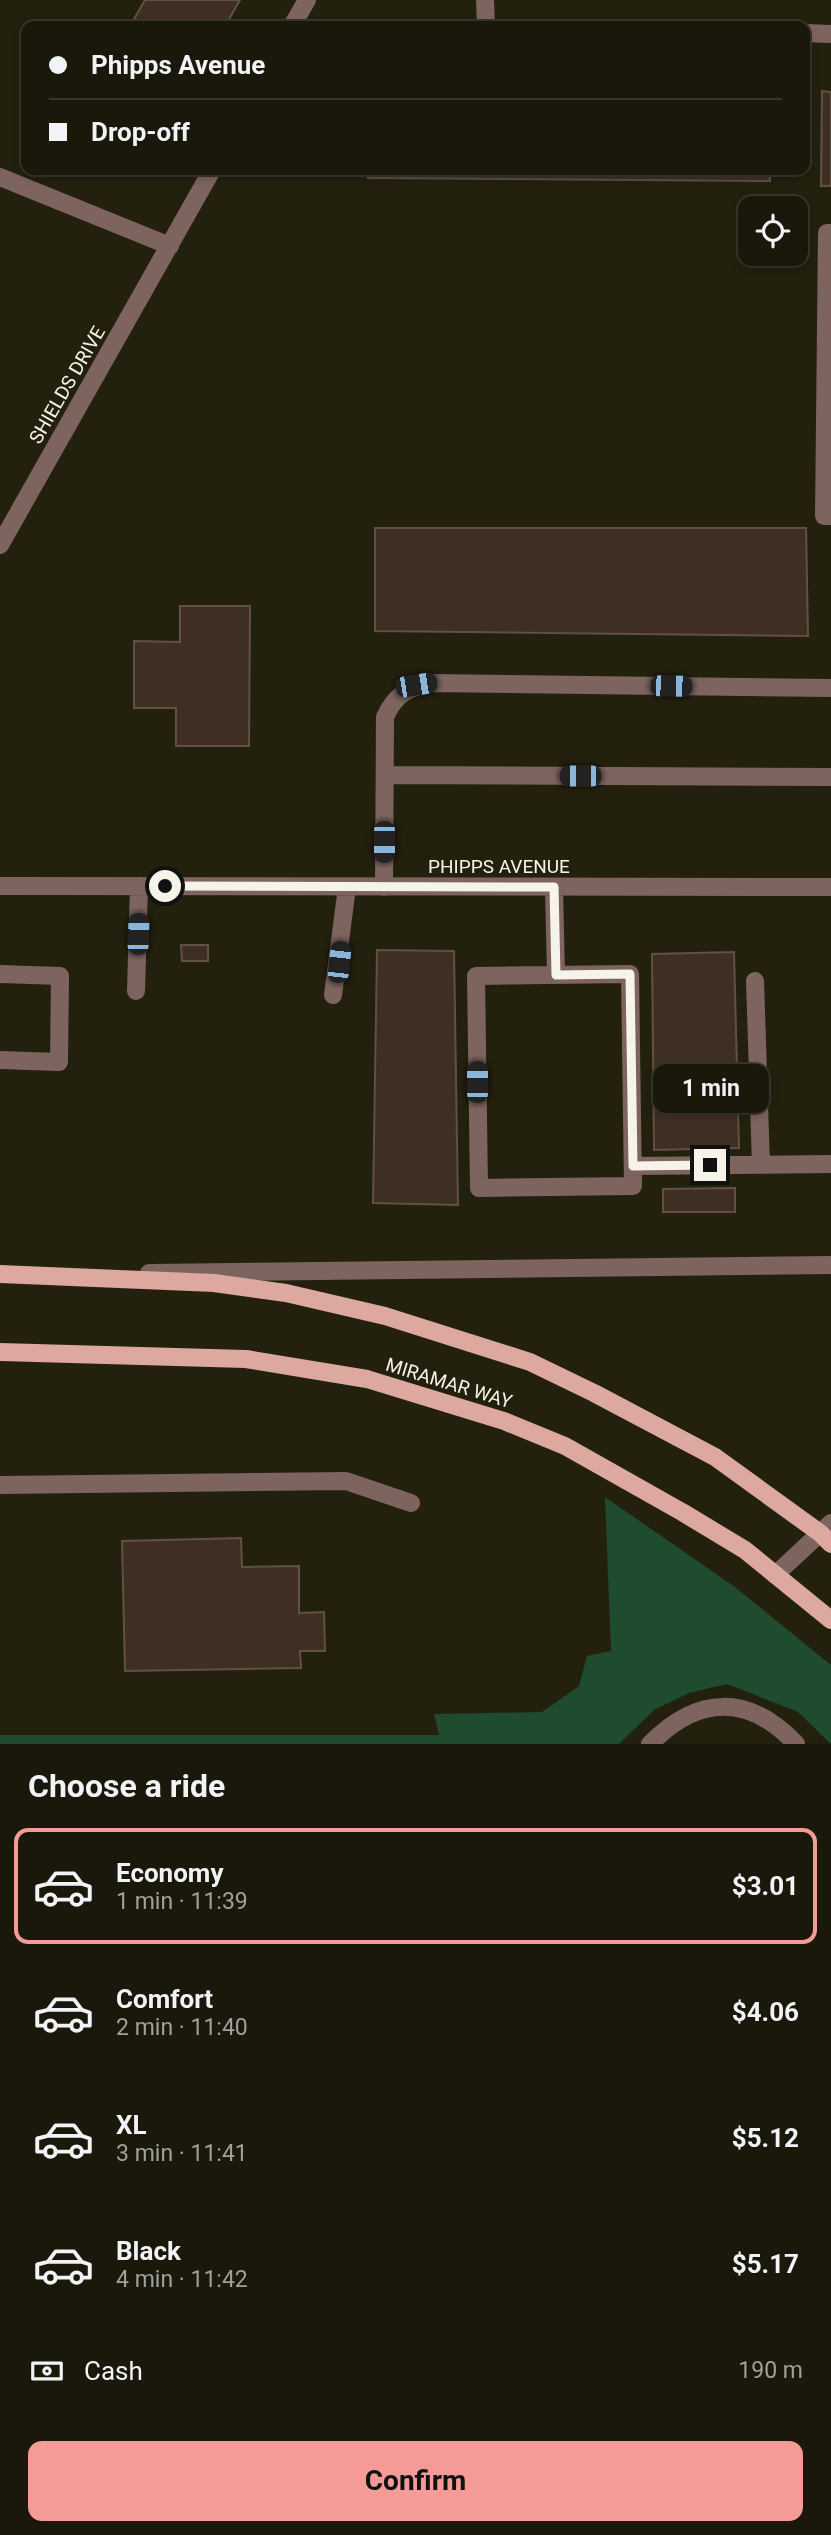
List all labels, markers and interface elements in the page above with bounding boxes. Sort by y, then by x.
text: Phipps Avenue [91,50,265,80]
text: Drop-off [91,117,190,147]
map controls [738,196,808,266]
button: locate [738,196,808,266]
street label: SHIELDS DRIVE [24,322,110,448]
car [394,671,439,699]
car [650,675,693,697]
car [560,766,602,787]
car [374,821,395,863]
street label: PHIPPS AVENUE [428,855,570,878]
route start [149,870,181,902]
car [127,913,150,955]
car [327,940,352,984]
car [467,1061,488,1103]
callout: 1 min [652,1064,768,1112]
text: 1 min [682,1075,740,1102]
route end [694,1149,726,1181]
street label: MIRAMAR WAY [383,1353,515,1413]
text: Choose a ride [28,1767,225,1805]
icon: car [32,1855,95,1918]
text: Economy [116,1858,223,1888]
text: $3.01 [732,1871,799,1901]
text: 1 min · 11:39 [116,1888,248,1915]
icon: car [32,1981,95,2044]
text: Comfort [116,1984,213,2014]
text: $4.06 [732,1997,799,2027]
text: 2 min · 11:40 [116,2014,248,2041]
icon: car [32,2107,95,2170]
text: XL [116,2110,147,2140]
text: $5.12 [732,2123,799,2153]
text: 3 min · 11:41 [116,2140,248,2167]
icon: car [32,2233,95,2296]
text: Black [116,2236,181,2266]
text: $5.17 [732,2249,799,2279]
text: 4 min · 11:42 [116,2266,248,2293]
icon: cash [28,2352,66,2390]
text: Cash [84,2356,143,2386]
text: 190 m [738,2357,803,2384]
button: Confirm [28,2441,803,2521]

